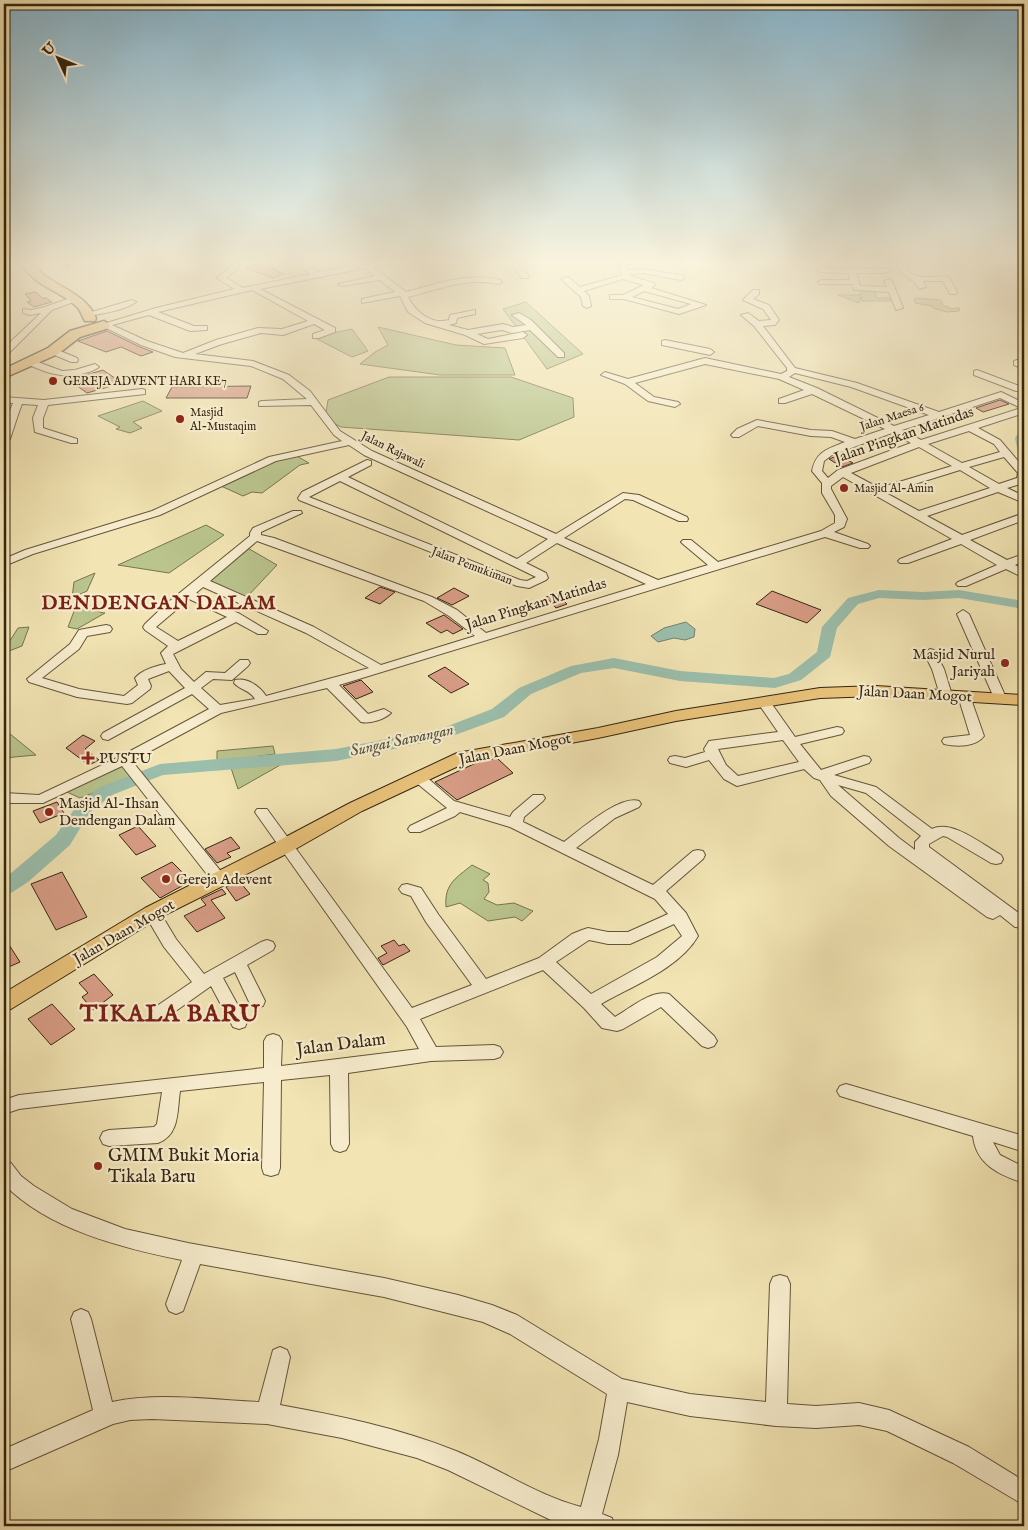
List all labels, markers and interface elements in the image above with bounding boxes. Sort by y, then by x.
north arrow [32,32,82,82]
text: U [38,38,61,61]
place label: GEREJA ADVENT HARI KE7 [63,374,227,390]
marker: GEREJA ADVENT HARI KE7 [47,375,59,387]
street label: Jalan Maesa 6 [856,399,927,436]
street label: Jalan Pingkan Matindas [830,402,976,468]
place label: Masjid Al-Mustaqim [189,405,256,435]
marker: Masjid Al-Mustaqim [174,413,186,425]
street label: Jalan Rajawali [356,427,427,473]
place label: Masjid Al-Amin [854,481,934,496]
marker: Masjid Al-Amin [838,482,850,494]
street label: Jalan Pemukiman [427,543,515,589]
street label: Jalan Pingkan Matindas [461,574,609,635]
district label: DENDENGAN DALAM [41,591,277,616]
place label: Masjid Nurul Jariyah [913,645,996,681]
marker: Masjid Nurul Jariyah [999,657,1011,669]
street label: Jalan Daan Mogot [856,681,972,706]
water label: Sungai Sawangan [348,720,456,762]
street label: Jalan Daan Mogot [455,729,573,770]
place label: PUSTU [99,749,152,768]
marker: PUSTU [81,751,95,765]
place label: Masjid Al-Ihsan Dendengan Dalam [59,794,176,830]
marker: Masjid Al-Ihsan Dendengan Dalam [43,806,55,818]
place label: Gereja Adevent [176,870,272,889]
marker: Gereja Adevent [160,873,172,885]
street label: Jalan Daan Mogot [68,895,178,970]
district label: TIKALA BARU [79,999,260,1030]
street label: Jalan Dalam [293,1028,387,1062]
place label: GMIM Bukit Moria Tikala Baru [108,1145,259,1189]
marker: GMIM Bukit Moria Tikala Baru [92,1160,104,1172]

